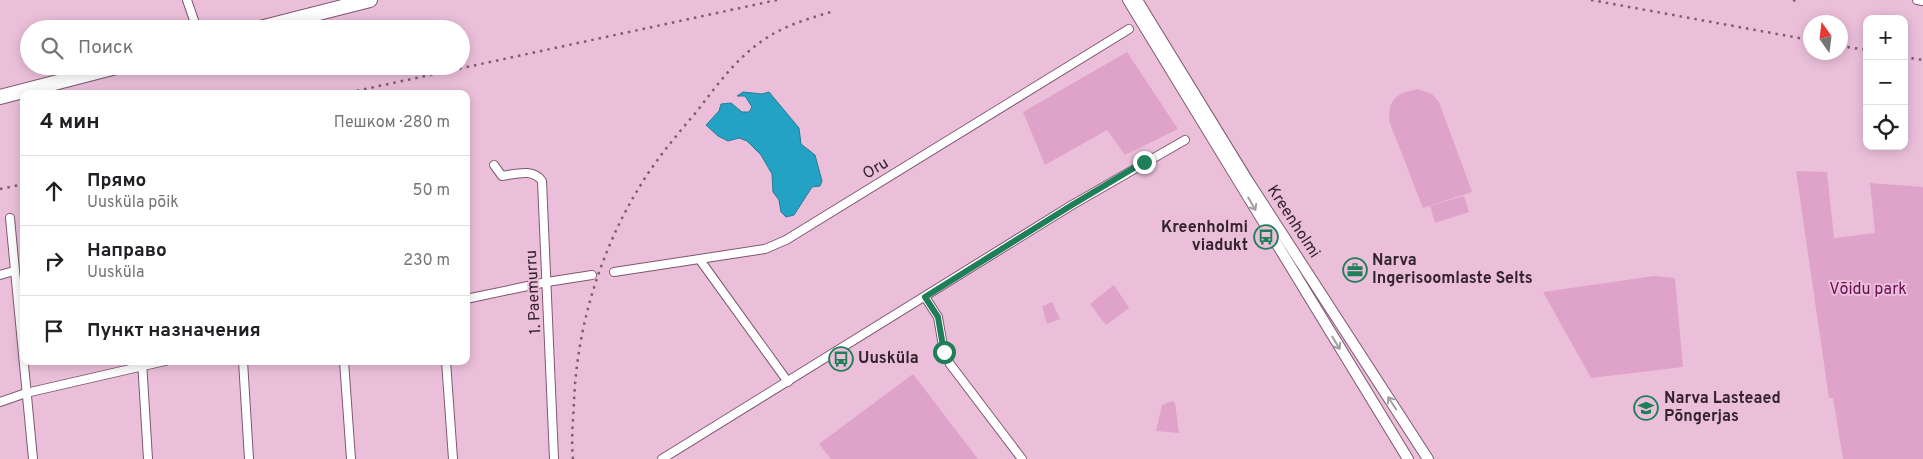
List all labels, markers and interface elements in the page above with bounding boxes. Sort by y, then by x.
north arrow [1803,15,1848,60]
map controls [1863,15,1908,150]
button: + [1863,15,1908,60]
search box [20,20,470,75]
icon: search [38,34,66,62]
text: Поиск [78,36,134,60]
button: − [1863,60,1908,105]
button: locate [1863,105,1908,150]
text: 4 мин [40,109,100,136]
text: Пешком · 280 m [334,113,450,133]
route end [1133,151,1156,174]
street label: Oru [859,154,893,184]
text: Прямо [87,169,146,193]
icon: ahead [40,177,68,205]
text: 50 m [413,181,450,201]
street label: Kreenholmi [1262,182,1324,262]
text: Uusküla põik [87,193,179,213]
one-way arrow [1247,197,1257,212]
place label: Kreenholmi viadukt [1161,218,1248,256]
bus stop icon: Kreenholmi viadukt [1253,224,1279,250]
text: Направо [87,239,167,263]
icon: right [40,247,68,275]
street label: 1. Paemurru [522,249,546,335]
text: 230 m [403,251,450,271]
place label: Narva Ingerisoomlaste Selts [1372,251,1533,289]
office icon: Narva Ingerisoomlaste Selts [1342,257,1368,283]
text: Uusküla [87,263,144,283]
park label: Võidu park [1829,280,1907,300]
icon: arrive [40,317,68,345]
text: Пункт назначения [87,319,261,343]
one-way arrow [1332,336,1342,350]
route start [933,341,956,364]
bus stop icon: Uusküla [828,346,854,372]
place label: Uusküla [858,349,919,369]
place label: Narva Lasteaed Põngerjas [1664,389,1781,427]
school or university icon: Narva Lasteaed Põngerjas [1633,395,1659,421]
one-way arrow [1387,397,1397,411]

